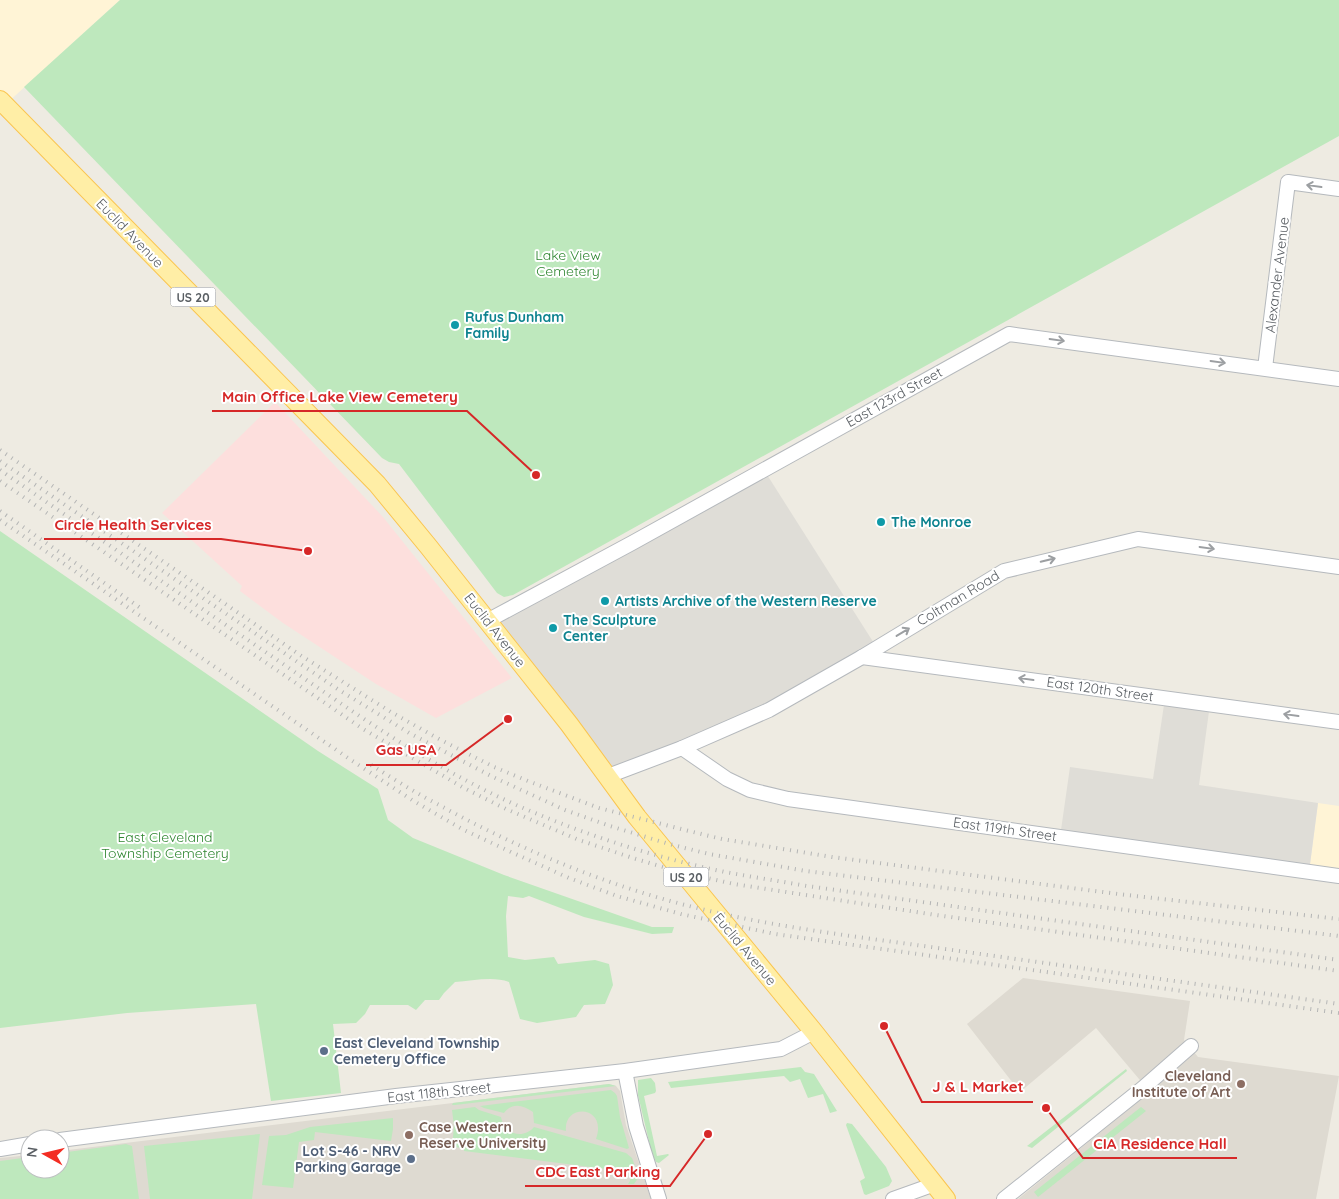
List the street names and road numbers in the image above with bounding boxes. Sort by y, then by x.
street label: Euclid Avenue [92,195,168,271]
street label: Alexander Avenue [1261,216,1293,334]
road number: US 20 [170,288,216,306]
street label: East 123rd Street [843,363,946,431]
street label: Coltman Road [913,566,1003,630]
street label: Euclid Avenue [460,589,530,671]
street label: East 120th Street [1045,673,1155,705]
street label: East 119th Street [952,813,1058,845]
road number: US 20 [664,868,708,886]
street label: Euclid Avenue [709,909,781,989]
street label: East 118th Street [386,1078,492,1106]

